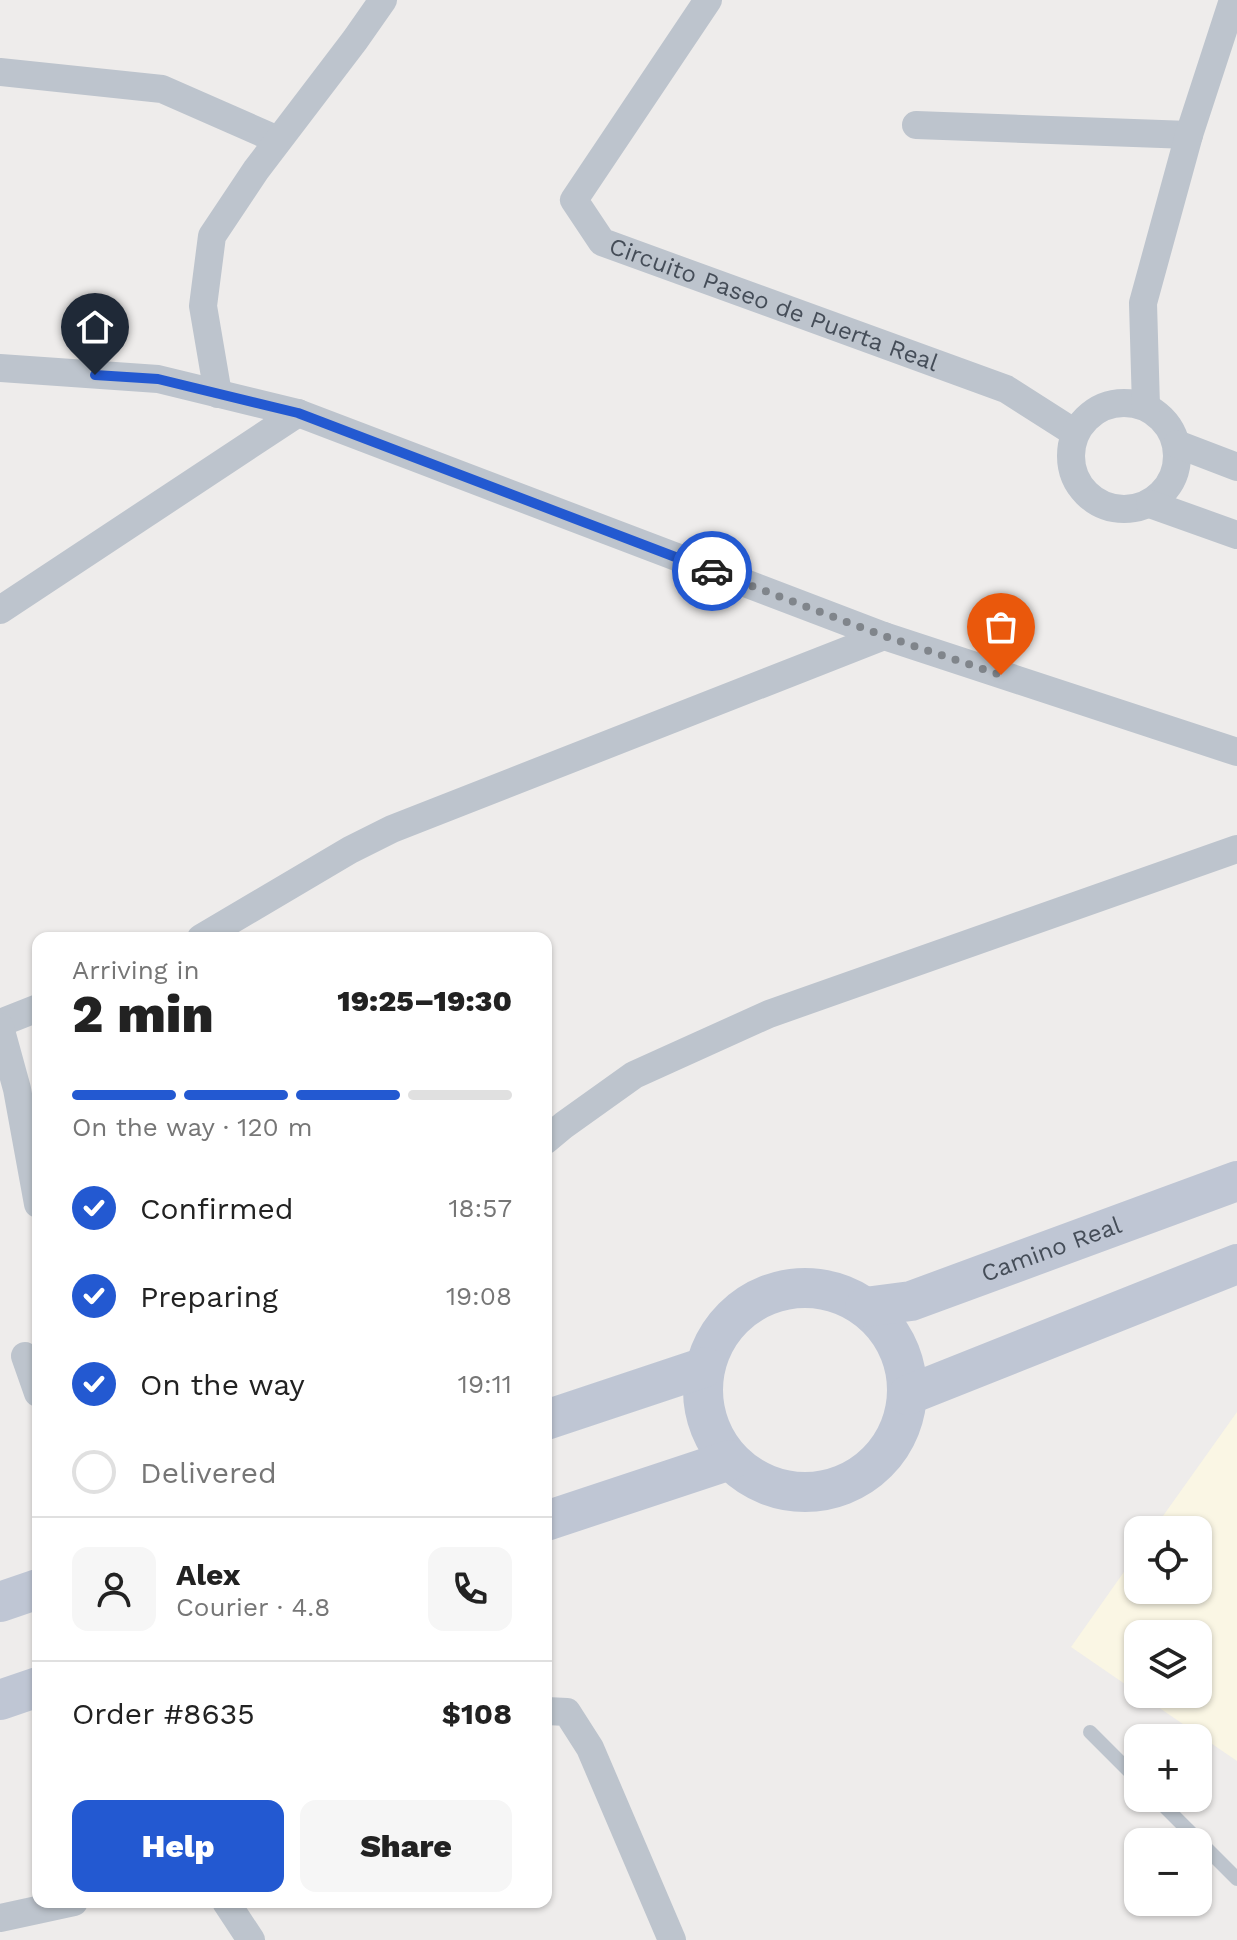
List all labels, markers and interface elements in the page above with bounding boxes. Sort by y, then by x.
street label: Circuito Paseo de Puerta Real [605,232,943,377]
pin [61,293,129,375]
icon: home [73,305,117,349]
courier [672,531,752,611]
icon: car [690,549,734,593]
pin [967,593,1035,675]
icon: bag [979,605,1023,649]
text: Arriving in [72,955,200,985]
text: 19:25–19:30 [337,983,512,1018]
text: 2 min [72,984,214,1045]
text: On the way · 120 m [72,1112,312,1142]
icon: check [72,1186,116,1230]
text: Confirmed [140,1191,294,1226]
text: 18:57 [448,1193,512,1223]
street label: Camino Real [978,1211,1126,1288]
icon: check [72,1274,116,1318]
text: Preparing [140,1279,278,1314]
text: 19:08 [446,1281,512,1311]
icon: check [72,1362,116,1406]
text: On the way [140,1367,305,1402]
text: 19:11 [458,1369,512,1399]
text: Delivered [140,1455,277,1490]
map controls [1124,1516,1212,1916]
button: locate [1124,1516,1212,1604]
button: person [72,1547,156,1631]
button: phone [428,1547,512,1631]
text: Alex [176,1557,240,1592]
text: Courier · 4.8 [176,1592,330,1622]
button: layers [1124,1620,1212,1708]
text: Order #8635 [72,1696,255,1731]
text: $108 [442,1696,512,1731]
button: + [1124,1724,1212,1812]
button: Help [72,1800,284,1892]
button: Share [300,1800,512,1892]
button: − [1124,1828,1212,1916]

